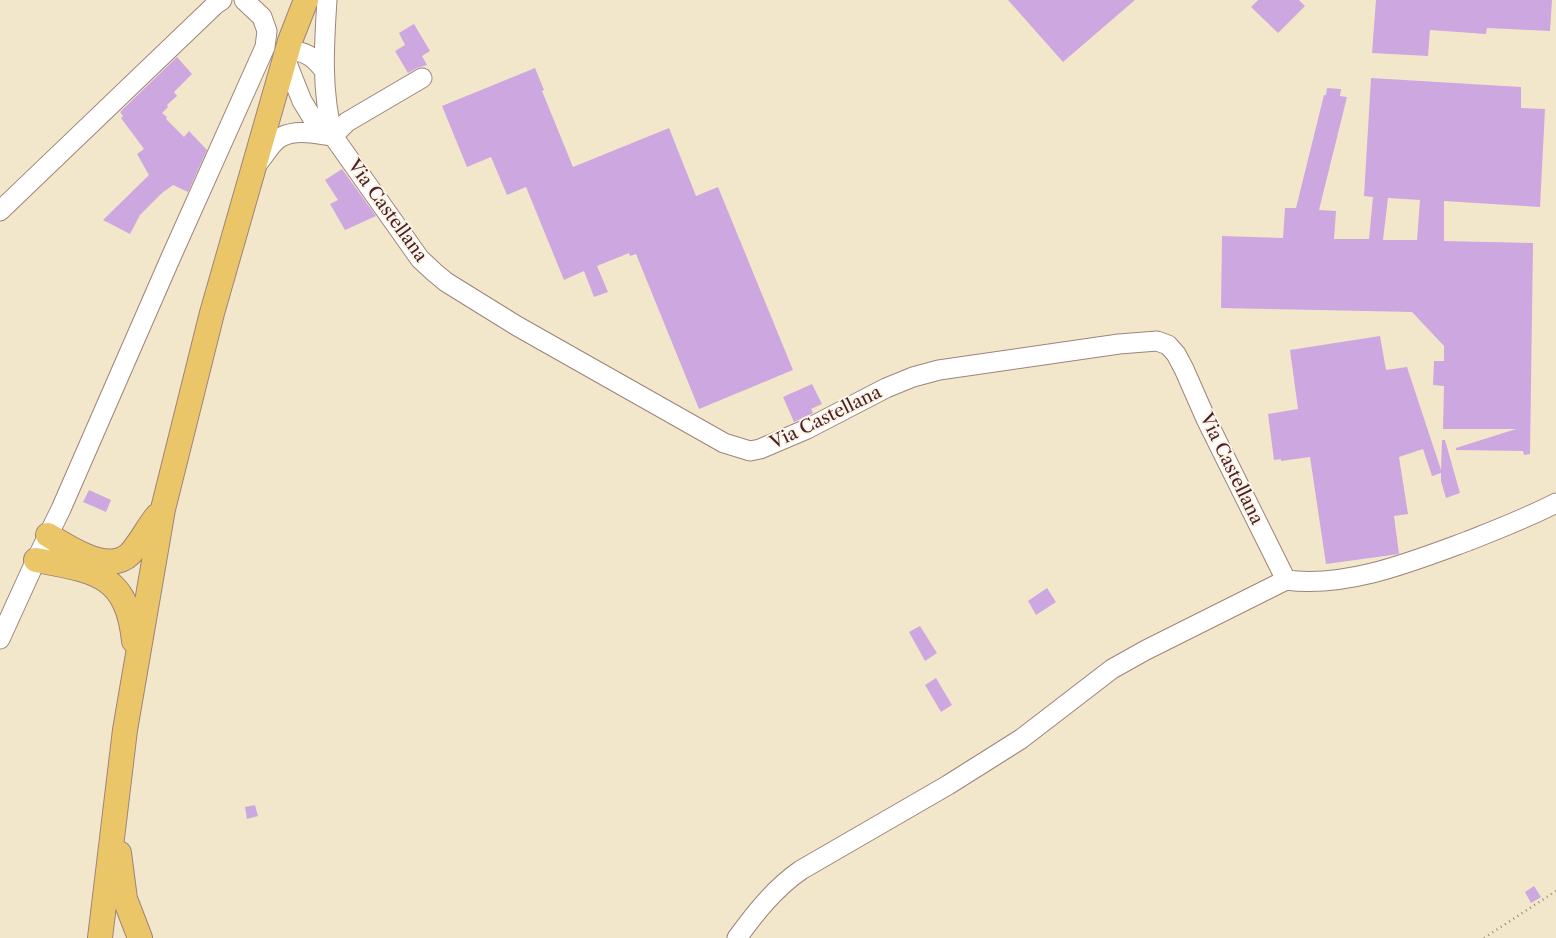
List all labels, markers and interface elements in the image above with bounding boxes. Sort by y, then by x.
street label: Via Castellana [343,156,431,266]
street label: Via Castellana [767,382,885,454]
street label: Via Castellana [1195,410,1267,528]

